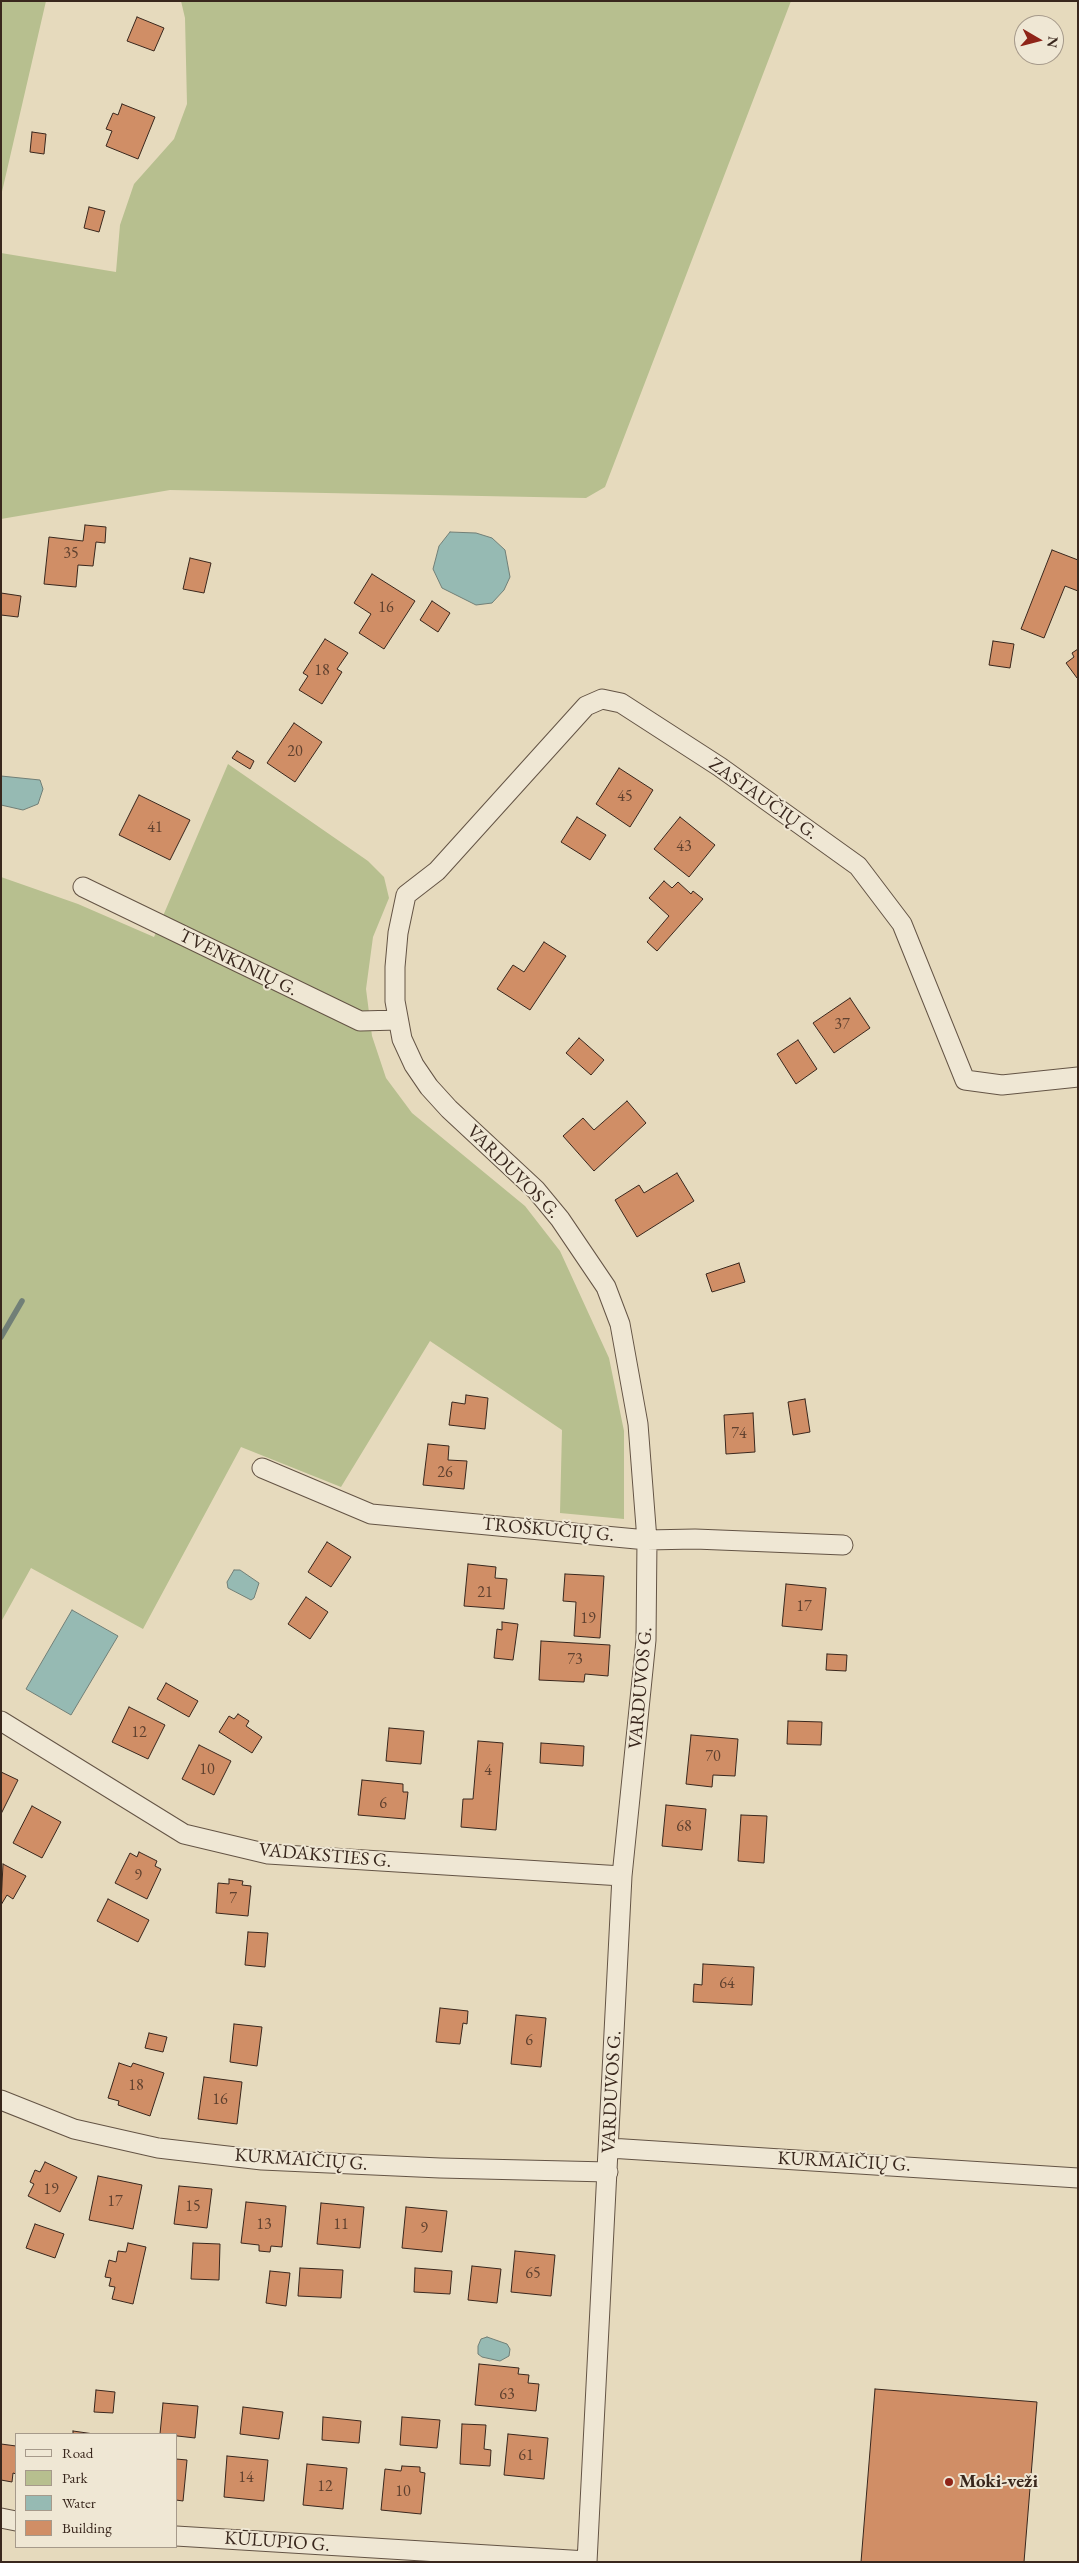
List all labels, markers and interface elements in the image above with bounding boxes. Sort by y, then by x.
north arrow [1014,15,1064,65]
text: N [1043,35,1063,49]
house number: 35 [63,544,79,564]
house number: 16 [378,598,394,618]
house number: 18 [314,661,330,681]
house number: 20 [287,742,303,762]
street label: ZASTAUČIŲ G. [704,753,822,845]
house number: 45 [617,787,633,807]
house number: 41 [147,818,163,838]
house number: 43 [676,837,692,857]
street label: TVENKINIŲ G. [175,924,301,1002]
house number: 37 [834,1015,850,1035]
street label: VARDUVOS G. [462,1121,564,1223]
house number: 74 [731,1424,747,1444]
house number: 26 [437,1463,453,1483]
street label: TROŠKUČIŲ G. [481,1513,615,1547]
house number: 21 [477,1583,493,1603]
house number: 17 [796,1597,812,1617]
house number: 19 [580,1609,596,1629]
street label: VARDUVOS G. [624,1626,658,1750]
house number: 73 [567,1650,583,1670]
house number: 12 [131,1723,147,1743]
house number: 70 [705,1747,721,1767]
house number: 10 [199,1760,215,1780]
house number: 4 [484,1761,492,1781]
house number: 6 [379,1794,387,1814]
house number: 68 [676,1817,692,1837]
street label: VADAKSTIES G. [258,1839,392,1873]
house number: 9 [134,1866,142,1886]
house number: 7 [229,1889,237,1909]
house number: 64 [719,1974,735,1994]
street label: VARDUVOS G. [597,2030,627,2154]
house number: 6 [525,2031,533,2051]
house number: 18 [128,2076,144,2096]
house number: 16 [212,2090,228,2110]
street label: KURMAIČIŲ G. [234,2144,368,2176]
street label: KURMAIČIŲ G. [777,2147,911,2177]
house number: 19 [43,2180,59,2200]
house number: 17 [107,2192,123,2212]
house number: 15 [185,2197,201,2217]
house number: 13 [256,2215,272,2235]
house number: 11 [333,2215,349,2235]
house number: 9 [420,2219,428,2239]
house number: 65 [525,2264,541,2284]
house number: 63 [499,2385,515,2405]
legend [15,2433,178,2548]
text: Road [62,2443,93,2462]
house number: 61 [518,2446,534,2466]
text: Park [62,2468,88,2487]
house number: 14 [238,2468,254,2488]
place label: Moki-veži [959,2471,1038,2493]
marker: Moki-veži [943,2476,955,2488]
house number: 12 [317,2477,333,2497]
house number: 10 [395,2482,411,2502]
text: Water [62,2493,96,2512]
text: Building [62,2518,112,2537]
street label: KŪLUPIO G. [224,2527,330,2557]

